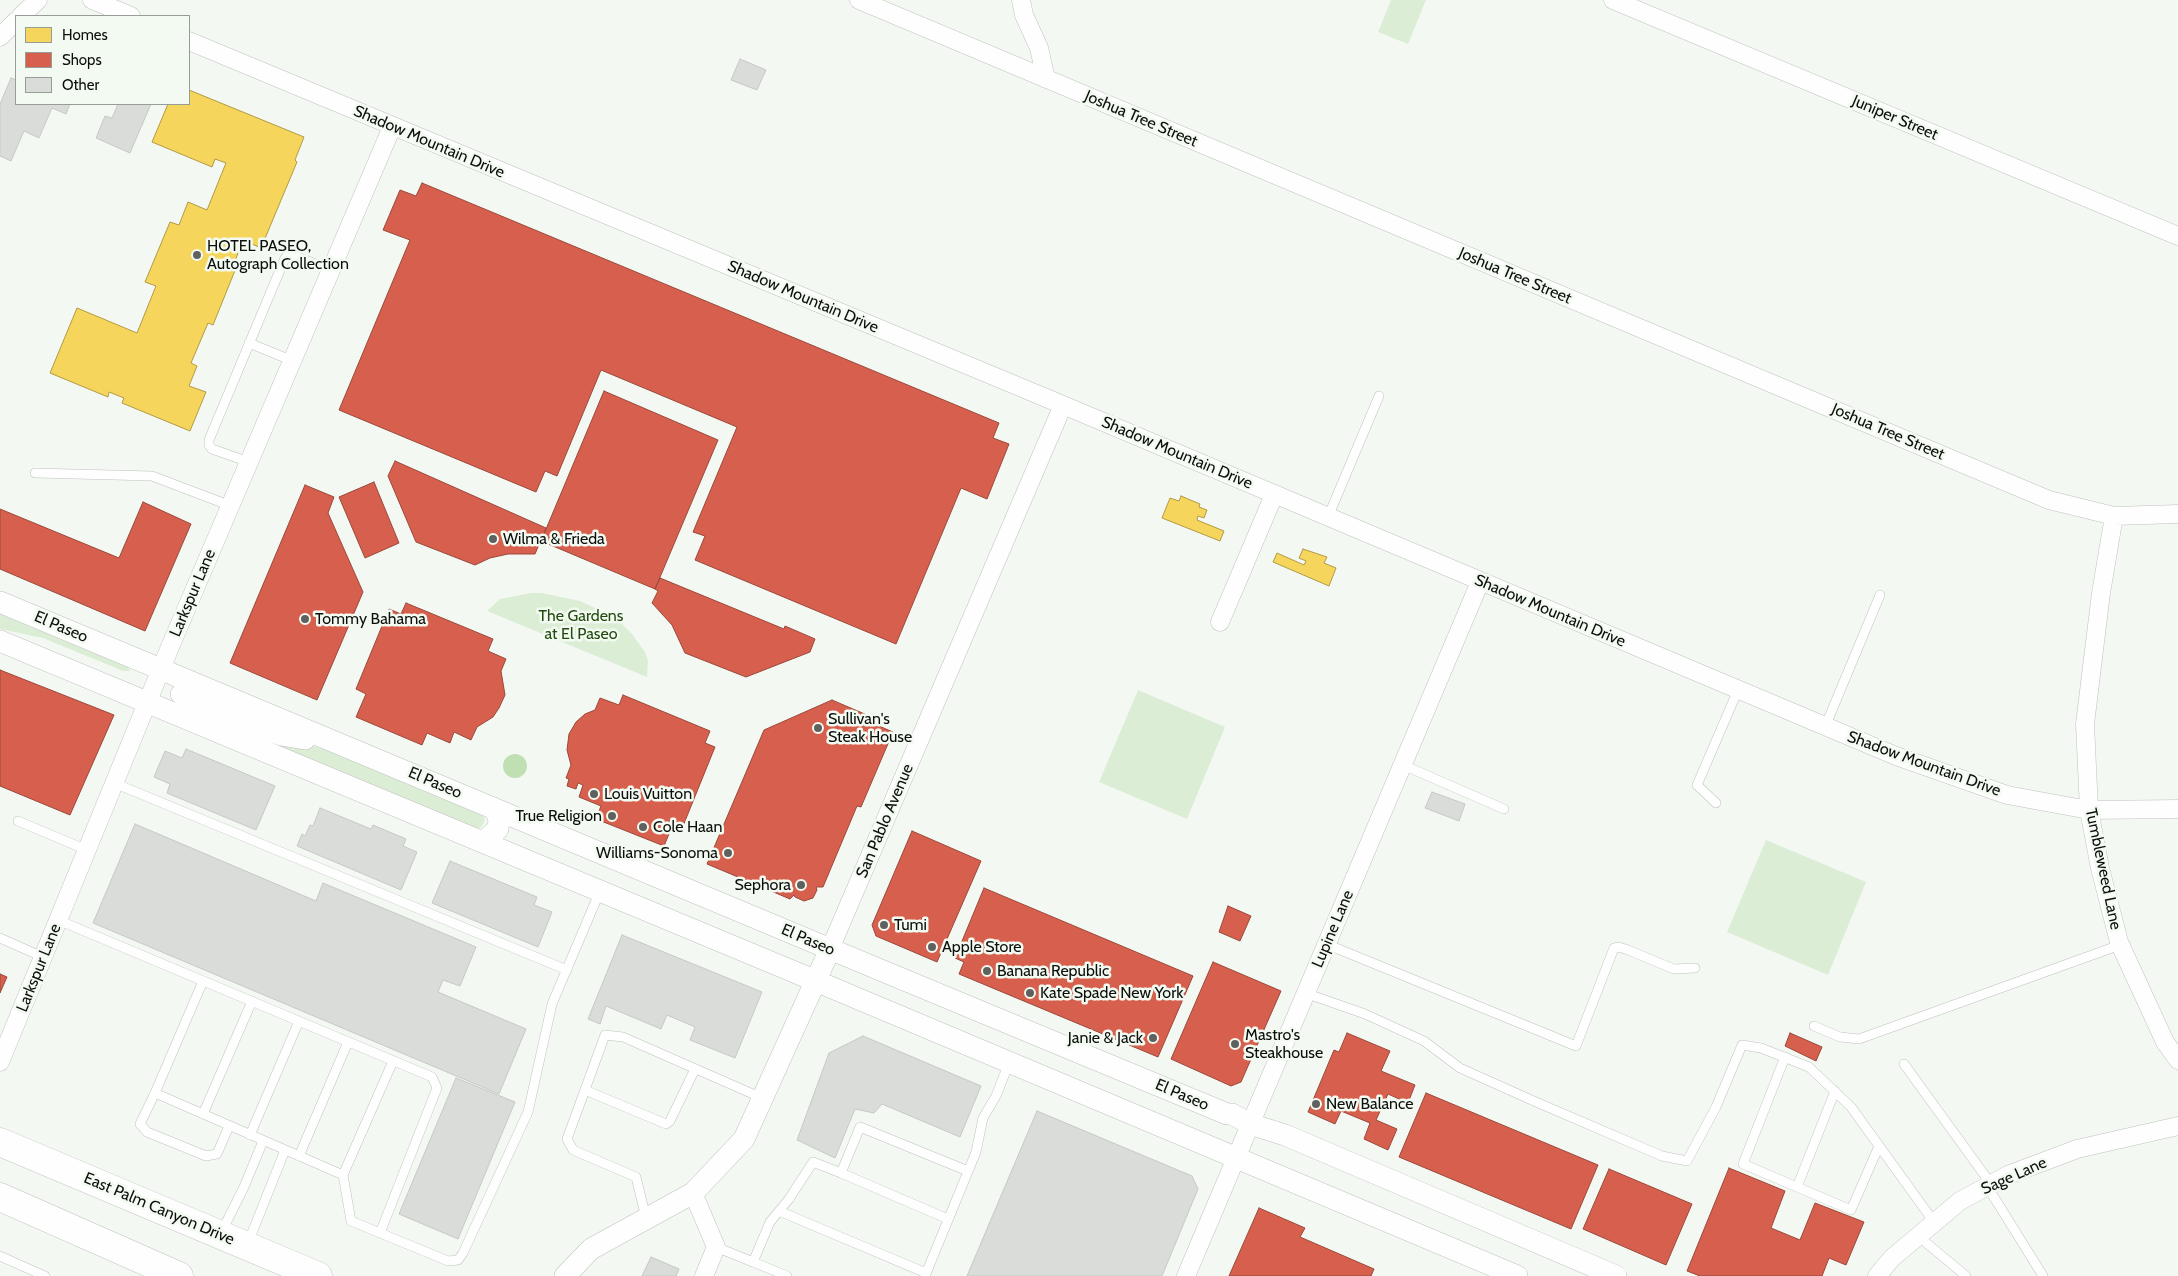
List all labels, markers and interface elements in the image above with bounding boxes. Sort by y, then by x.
legend [15,15,190,105]
text: Homes [62,26,108,44]
text: Shops [62,51,102,69]
text: Other [62,76,99,94]
street label: Joshua Tree Street [1082,87,1200,151]
street label: Juniper Street [1849,91,1941,145]
street label: Shadow Mountain Drive [351,101,507,183]
place label: HOTEL PASEO, Autograph Collection [207,236,349,274]
street label: Joshua Tree Street [1456,244,1574,308]
marker: HOTEL PASEO, Autograph Collection [191,249,203,261]
street label: Shadow Mountain Drive [725,256,881,338]
street label: Joshua Tree Street [1829,400,1947,464]
street label: Shadow Mountain Drive [1099,412,1255,494]
place label: Wilma & Frieda [503,529,605,549]
marker: Wilma & Frieda [487,533,499,545]
street label: Larkspur Lane [166,546,220,640]
street label: Shadow Mountain Drive [1472,570,1628,652]
park label: The Gardens at El Paseo [539,606,623,644]
street label: El Paseo [31,607,91,647]
place label: Tommy Bahama [315,609,426,629]
marker: Tommy Bahama [299,613,311,625]
place label: Sullivan's Steak House [828,709,912,747]
marker: Sullivan's Steak House [812,722,824,734]
street label: Shadow Mountain Drive [1845,727,2003,801]
street label: San Pablo Avenue [852,761,918,881]
street label: El Paseo [405,763,465,803]
place label: Louis Vuitton [604,784,692,804]
marker: Louis Vuitton [588,788,600,800]
place label: True Religion [516,806,602,826]
street label: Tumbleweed Lane [2081,807,2125,931]
marker: True Religion [606,810,618,822]
place label: Cole Haan [653,817,722,837]
marker: Cole Haan [637,821,649,833]
place label: Williams-Sonoma [596,843,718,863]
marker: Williams-Sonoma [722,847,734,859]
place label: Sephora [734,875,791,895]
marker: Sephora [795,879,807,891]
street label: Lupine Lane [1308,887,1358,971]
place label: Tumi [894,915,927,935]
marker: Tumi [878,919,890,931]
street label: El Paseo [778,920,838,960]
street label: Larkspur Lane [13,921,65,1015]
place label: Apple Store [942,937,1021,957]
marker: Apple Store [926,941,938,953]
place label: Banana Republic [997,961,1109,981]
marker: Banana Republic [981,965,993,977]
place label: Kate Spade New York [1040,983,1183,1003]
marker: Kate Spade New York [1024,987,1036,999]
place label: Mastro's Steakhouse [1245,1025,1323,1063]
place label: Janie & Jack [1068,1028,1143,1048]
marker: Janie & Jack [1147,1032,1159,1044]
marker: Mastro's Steakhouse [1229,1038,1241,1050]
street label: El Paseo [1152,1075,1212,1115]
place label: New Balance [1326,1094,1413,1114]
marker: New Balance [1310,1098,1322,1110]
street label: Sage Lane [1978,1153,2050,1199]
street label: East Palm Canyon Drive [81,1169,237,1249]

